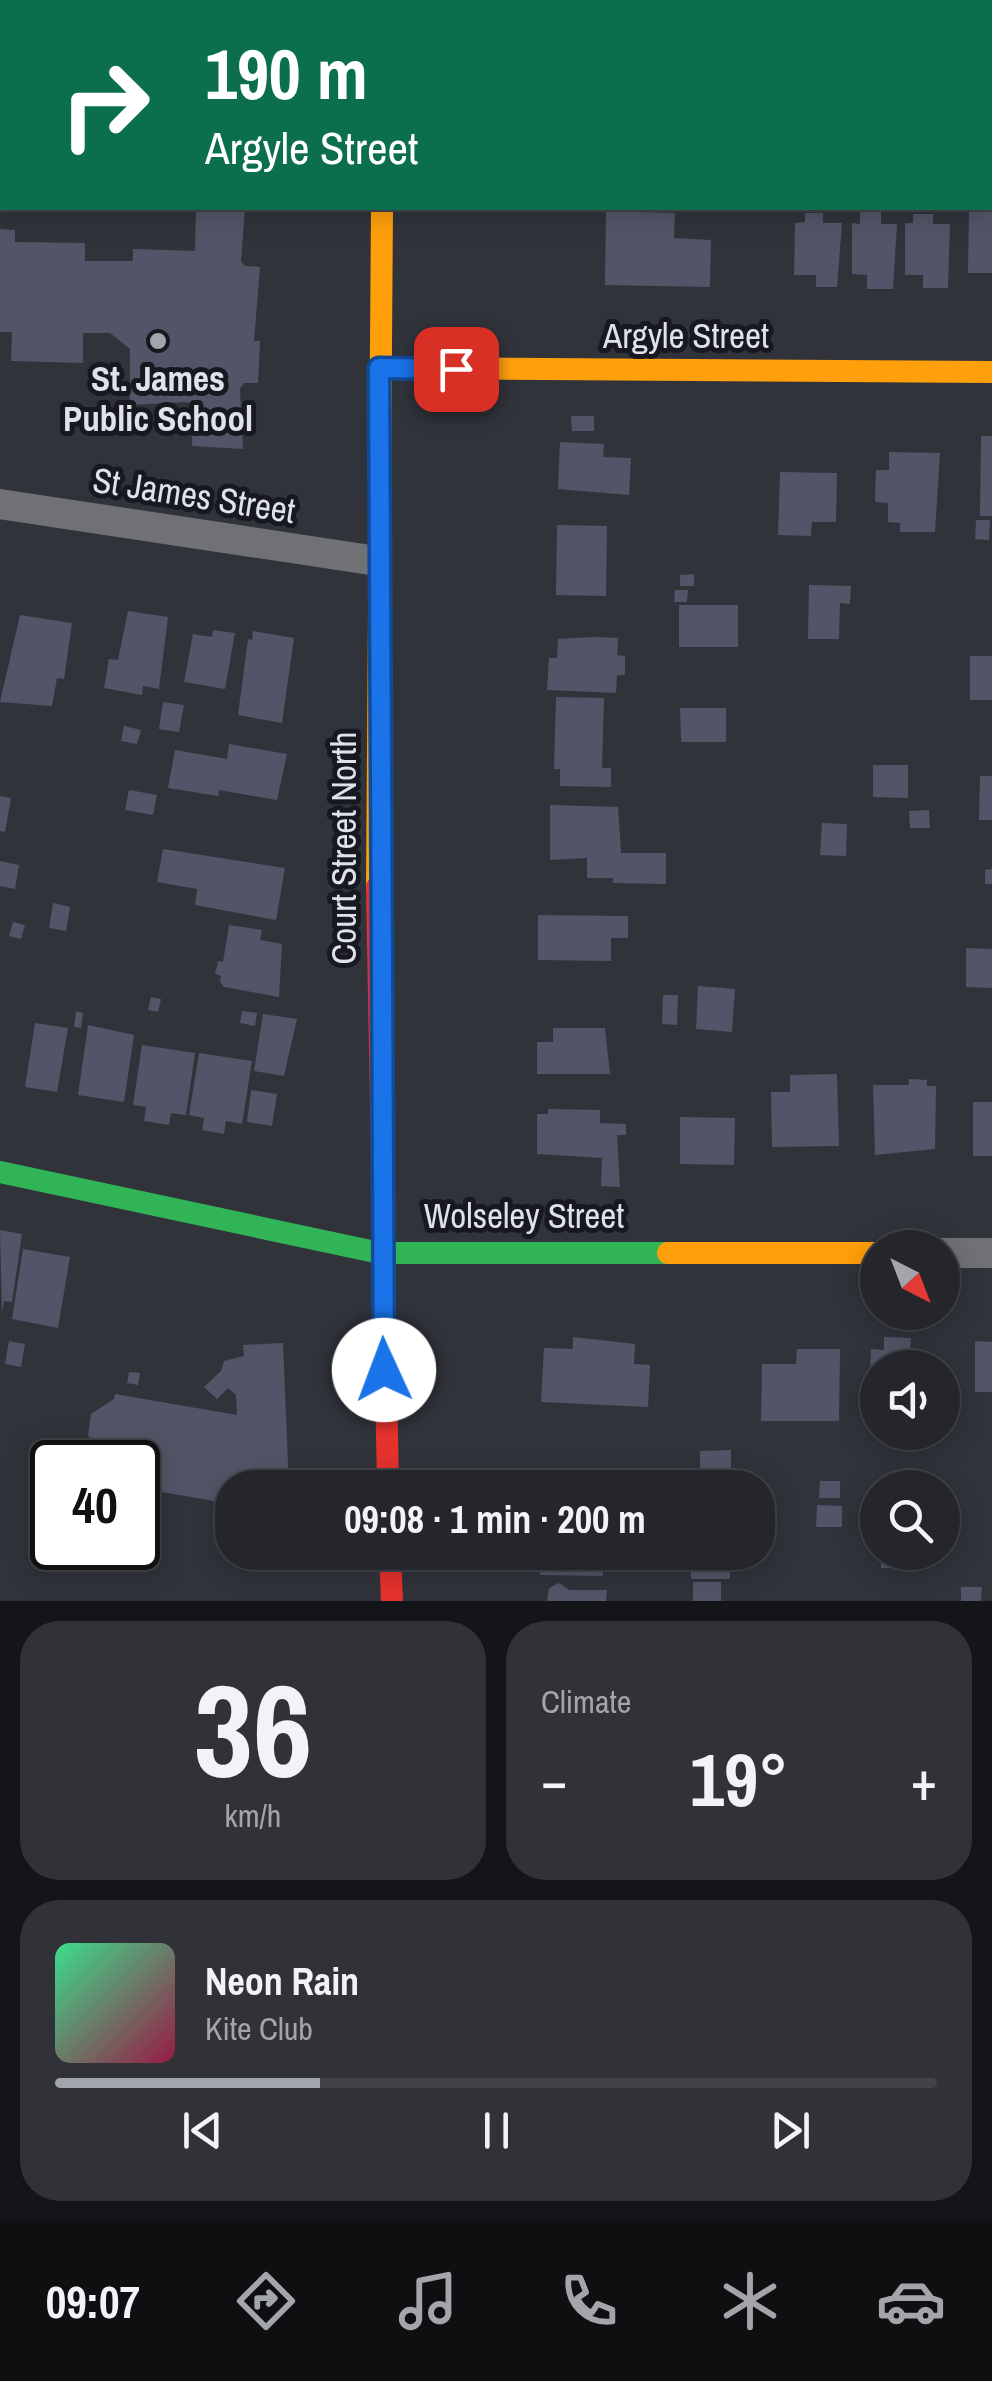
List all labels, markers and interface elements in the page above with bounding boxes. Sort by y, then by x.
text: 190 m [205,27,368,121]
icon: right [40,40,170,170]
text: Argyle Street [205,117,418,178]
street label: Argyle Street [602,312,769,359]
pin [414,327,499,412]
marker: St. James Public School [147,330,169,352]
icon: arrive [429,342,484,397]
place label: St. James Public School [63,355,253,442]
street label: St James Street [89,456,299,534]
street label: Court Street North [320,732,367,964]
street label: Wolseley Street [424,1192,624,1239]
north arrow [860,1230,960,1330]
map controls [860,1230,960,1570]
position arrow [332,1318,436,1422]
button: sound [860,1350,960,1450]
speed limit sign: 40 [30,1440,160,1570]
button: search [860,1470,960,1570]
text: 09:08 · 1 min · 200 m [344,1494,646,1545]
text: 36 [194,1641,312,1817]
text: Climate [541,1680,631,1723]
text: 19° [690,1728,788,1829]
text: − [541,1743,567,1817]
text: + [911,1743,937,1817]
text: km/h [225,1794,281,1837]
text: Neon Rain [205,1956,359,2007]
text: Kite Club [205,2007,313,2050]
icon: previous [175,2103,230,2158]
icon: pause [469,2103,524,2158]
icon: next [763,2103,818,2158]
icon: directions [231,2266,301,2336]
icon: music [393,2266,463,2336]
icon: phone [554,2266,624,2336]
icon: climate [715,2266,785,2336]
icon: car [876,2266,946,2336]
text: 09:07 [46,2271,140,2332]

